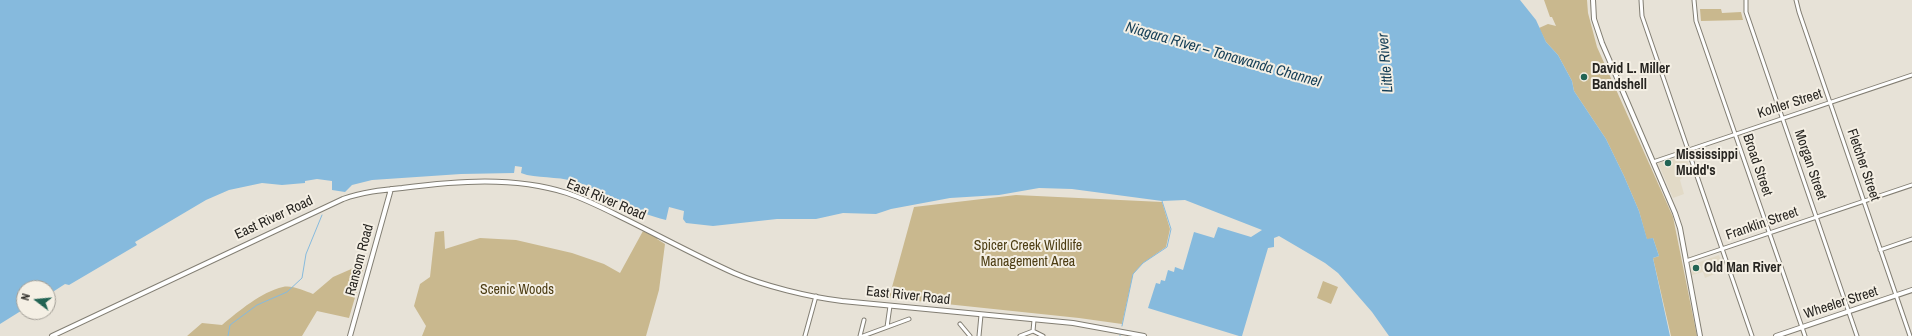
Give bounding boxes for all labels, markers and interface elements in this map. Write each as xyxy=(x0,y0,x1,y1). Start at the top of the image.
water label: Niagara River – Tonawanda Channel xyxy=(1123,18,1323,92)
water label: Little River xyxy=(1374,33,1398,93)
place label: David L. Miller Bandshell xyxy=(1592,61,1670,94)
marker: David L. Miller Bandshell xyxy=(1579,72,1589,82)
street label: Kohler Street xyxy=(1756,86,1824,122)
street label: Fletcher Street xyxy=(1843,127,1883,203)
street label: Morgan Street xyxy=(1790,128,1830,202)
street label: Broad Street xyxy=(1739,132,1775,198)
place label: Mississippi Mudd's xyxy=(1676,147,1738,180)
marker: Mississippi Mudd's xyxy=(1663,158,1673,168)
street label: East River Road xyxy=(564,176,648,224)
street label: East River Road xyxy=(232,193,316,243)
street label: Franklin Street xyxy=(1724,204,1800,244)
street label: Ransom Road xyxy=(342,222,378,298)
park label: Spicer Creek Wildlife Management Area xyxy=(974,238,1082,270)
place label: Old Man River xyxy=(1704,260,1781,276)
marker: Old Man River xyxy=(1691,263,1701,273)
north arrow xyxy=(16,280,56,320)
park label: Scenic Woods xyxy=(480,282,554,298)
street label: East River Road xyxy=(865,283,951,309)
street label: Wheeler Street xyxy=(1802,283,1880,323)
text: N xyxy=(18,292,33,302)

